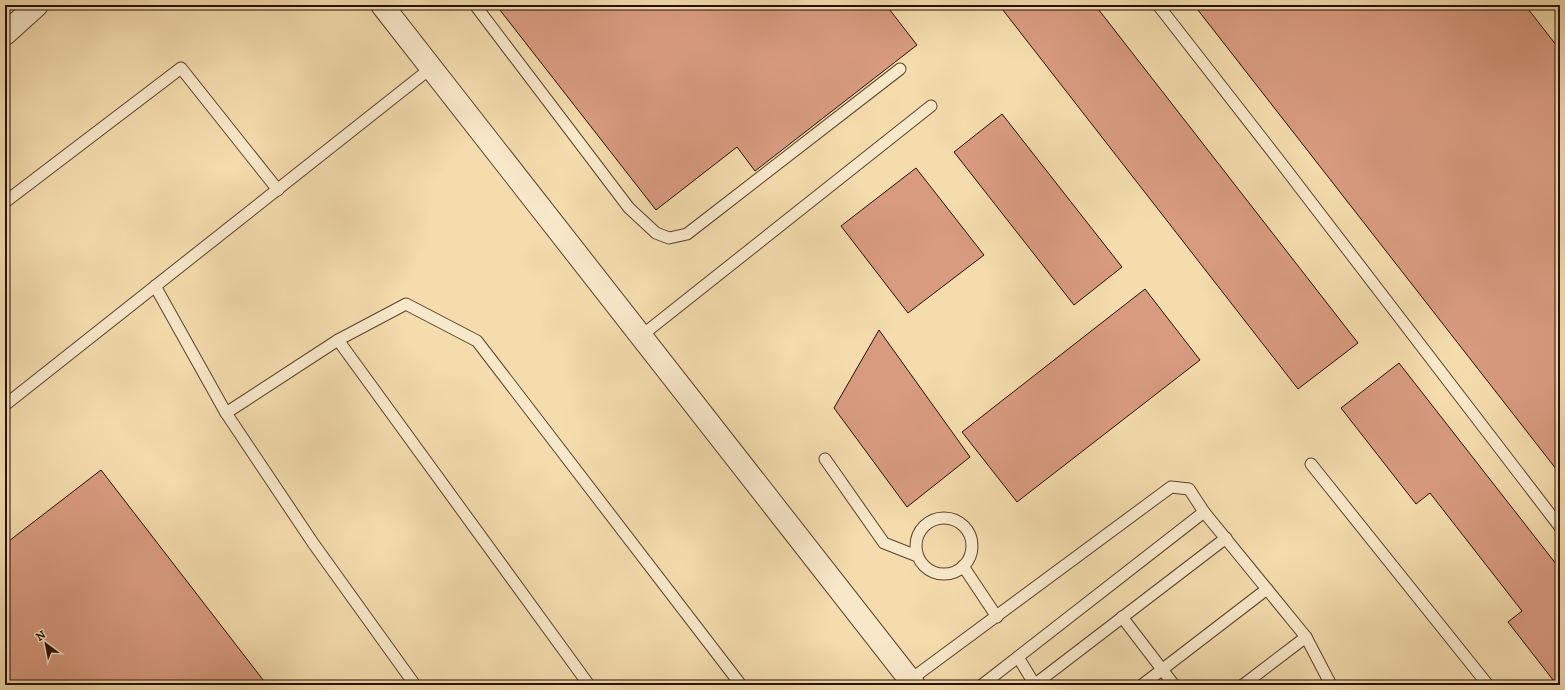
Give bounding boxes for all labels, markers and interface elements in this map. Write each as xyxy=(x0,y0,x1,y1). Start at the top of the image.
north arrow xyxy=(26,624,66,664)
text: N xyxy=(34,628,49,645)

